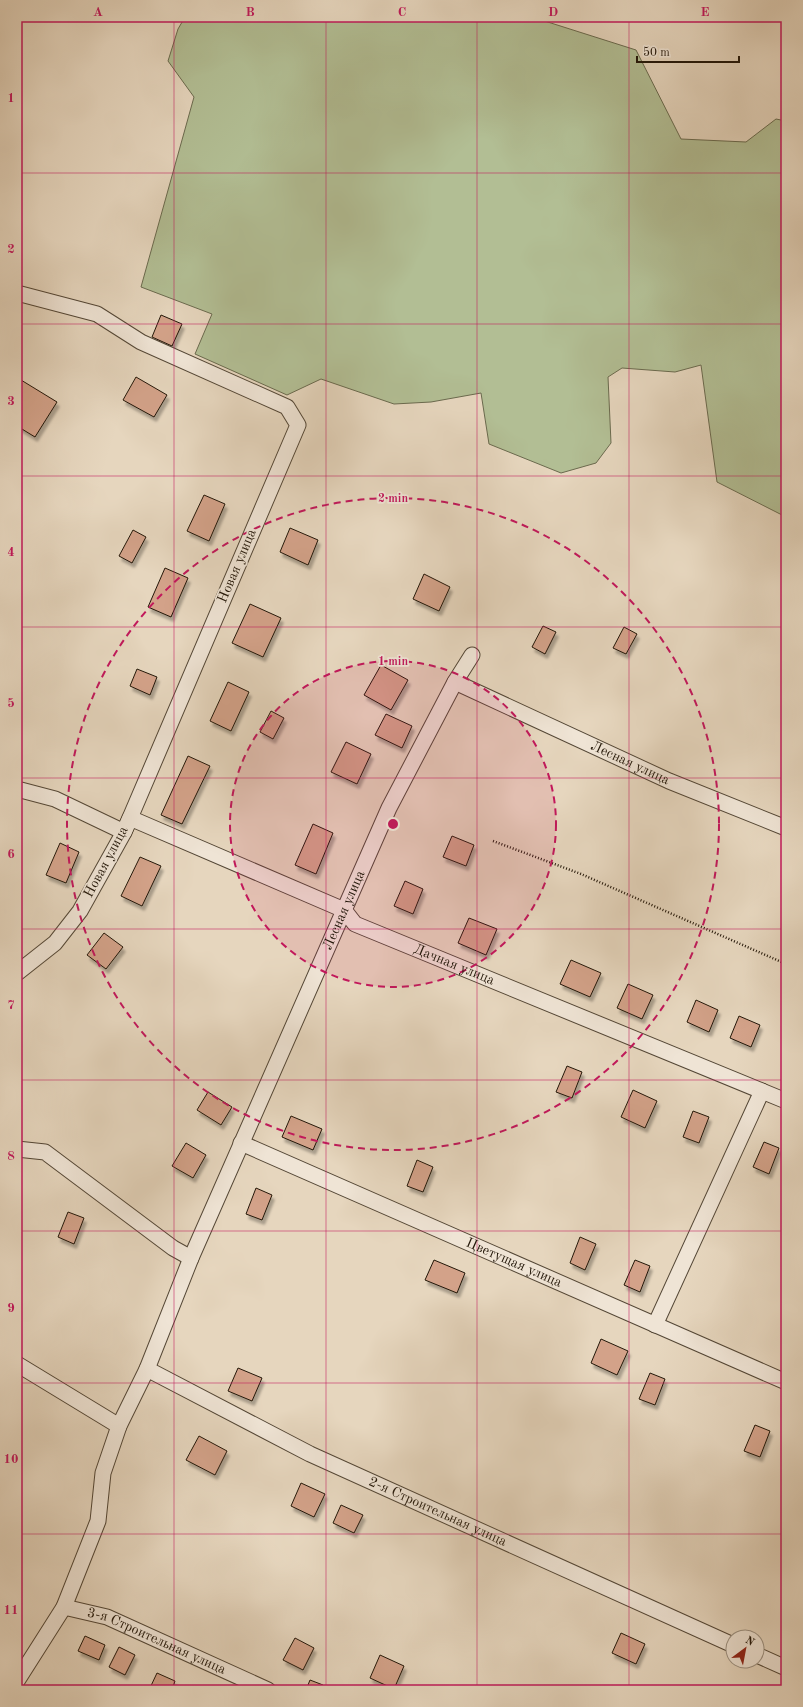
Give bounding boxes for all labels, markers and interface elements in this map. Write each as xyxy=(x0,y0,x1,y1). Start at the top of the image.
text: A xyxy=(93,6,103,19)
text: B xyxy=(245,6,255,19)
text: C xyxy=(398,6,406,19)
text: D xyxy=(548,6,558,19)
text: E xyxy=(701,6,710,19)
scale bar xyxy=(637,38,739,64)
text: 50 m xyxy=(643,46,670,59)
text: 1 xyxy=(7,92,15,105)
text: 2 xyxy=(7,243,15,256)
text: 3 xyxy=(7,395,15,408)
text: 2 min xyxy=(378,493,408,505)
street label: Новая улица xyxy=(215,527,259,605)
text: 4 xyxy=(7,546,15,559)
text: 1 min xyxy=(378,656,408,668)
text: 5 xyxy=(7,697,15,710)
street label: Лесная улица xyxy=(589,739,672,787)
centre of rings xyxy=(386,817,400,831)
street label: Новая улица xyxy=(81,824,131,900)
text: 6 xyxy=(7,848,15,861)
street label: Лесная улица xyxy=(321,868,368,952)
street label: Дачная улица xyxy=(412,942,497,988)
text: 7 xyxy=(7,999,15,1012)
text: 8 xyxy=(7,1150,15,1163)
street label: Цветущая улица xyxy=(464,1236,564,1290)
text: 9 xyxy=(7,1302,15,1315)
text: 10 xyxy=(3,1453,19,1466)
street label: 2-я Строительная улица xyxy=(367,1474,509,1549)
text: 11 xyxy=(3,1604,19,1617)
street label: 3-я Строительная улица xyxy=(86,1606,228,1677)
north arrow xyxy=(725,1629,765,1669)
text: N xyxy=(743,1635,756,1649)

